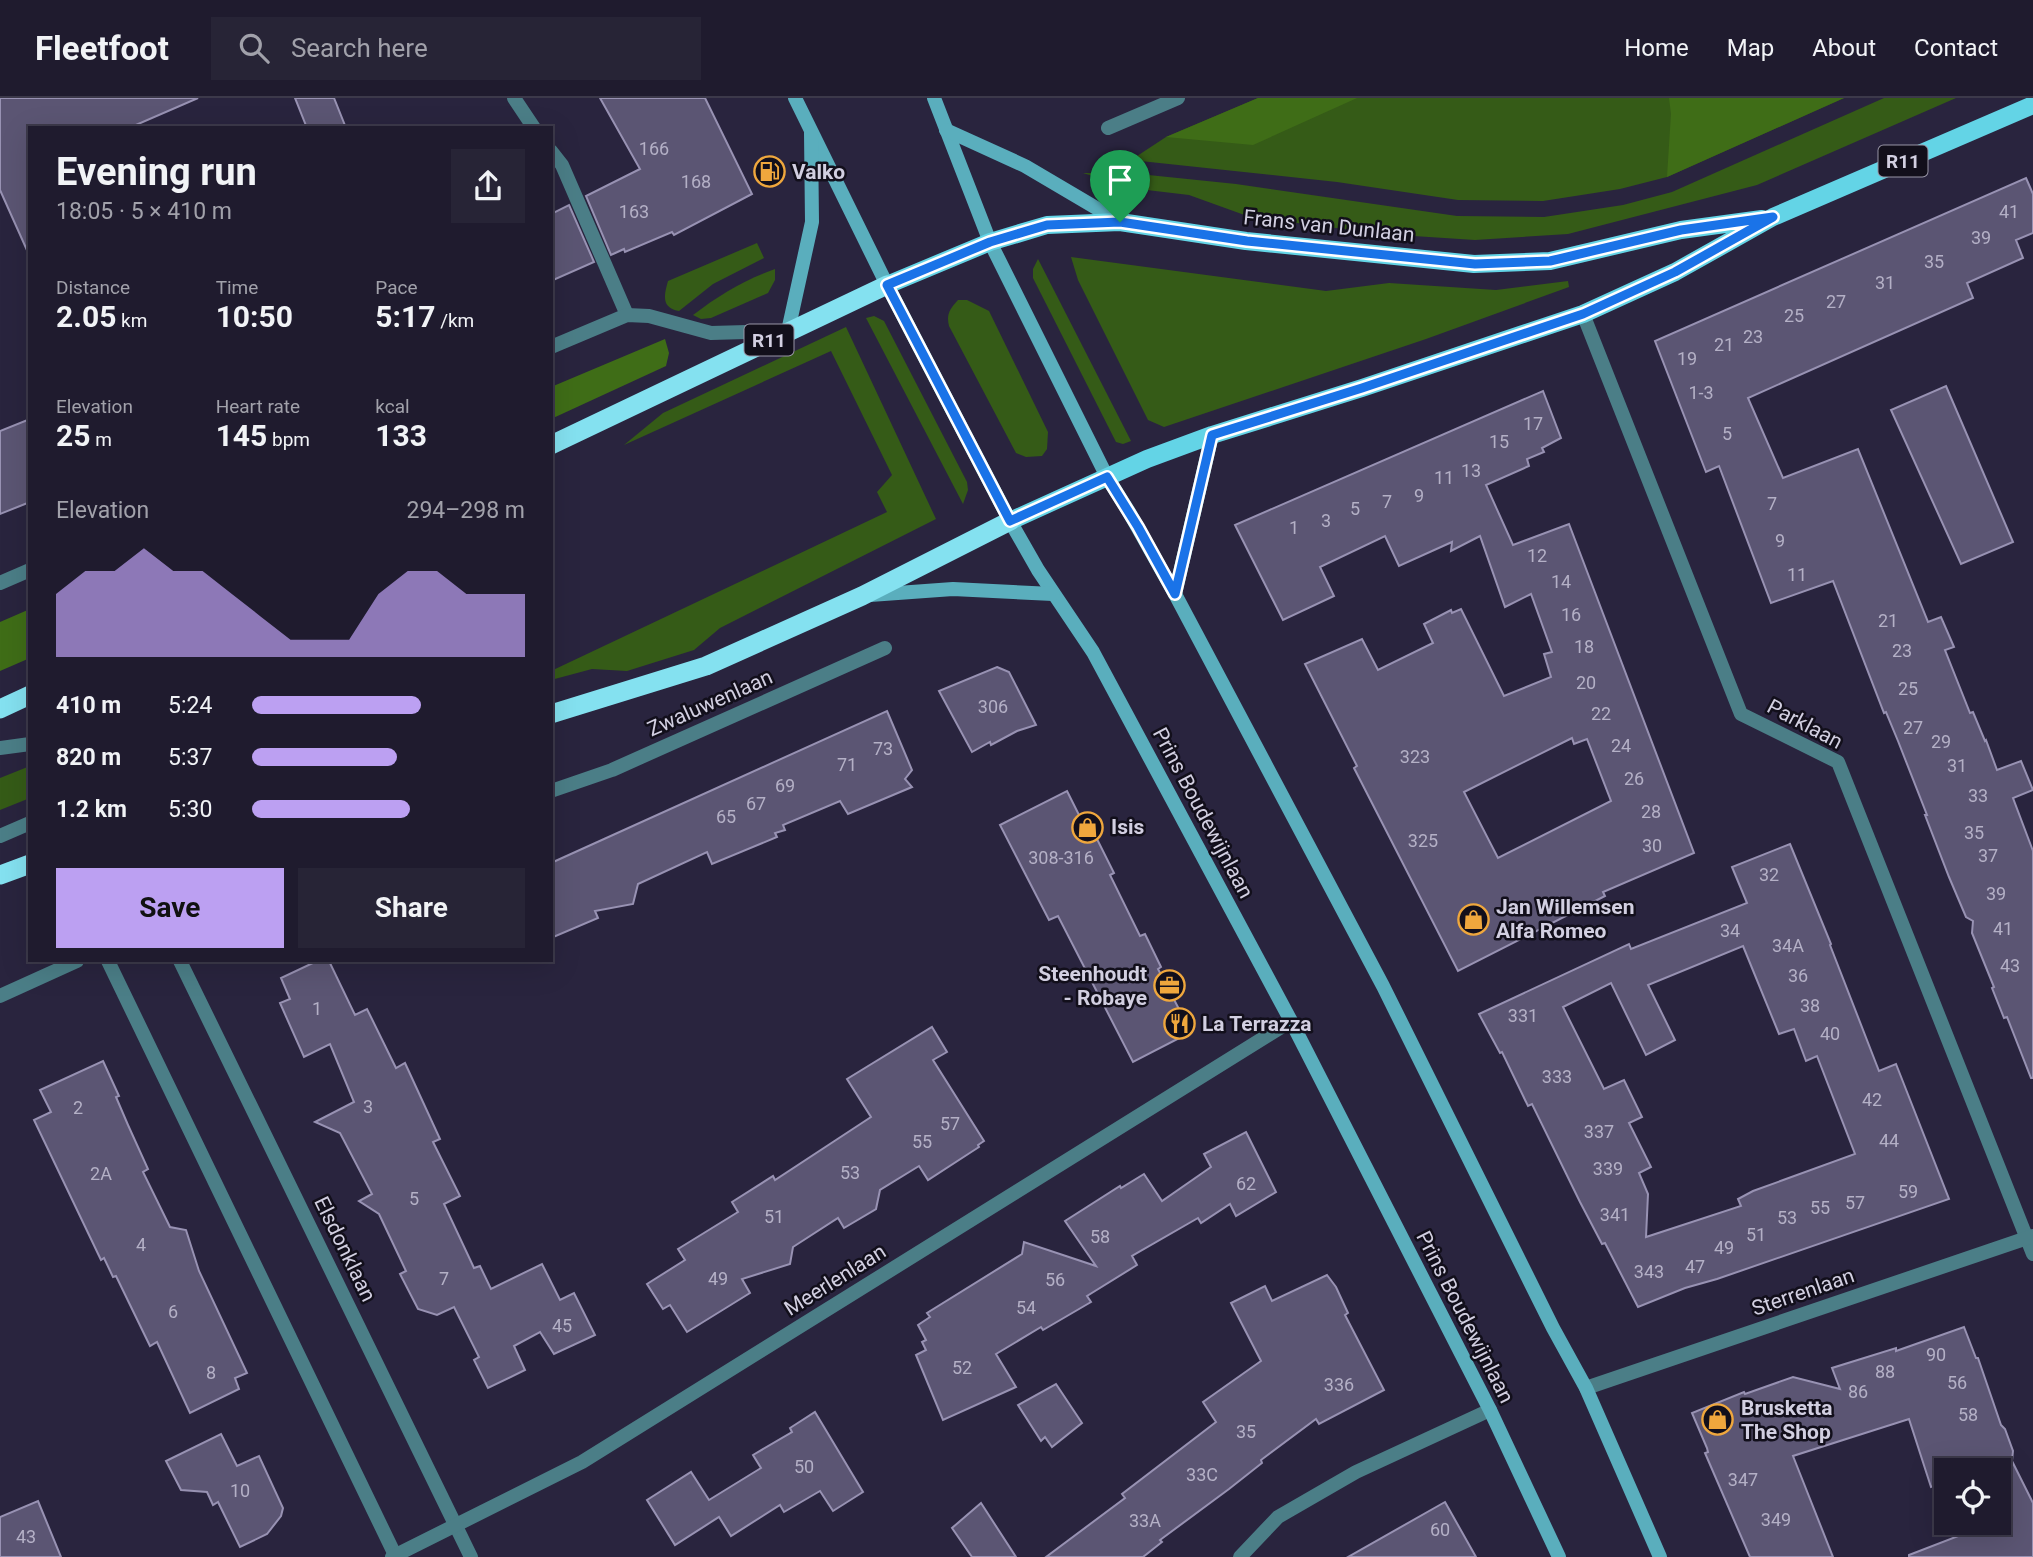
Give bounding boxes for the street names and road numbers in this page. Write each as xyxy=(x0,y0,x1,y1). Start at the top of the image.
road number: R11 xyxy=(1878,146,1927,176)
street label: Frans van Dunlaan xyxy=(1242,205,1416,247)
road number: R11 xyxy=(744,324,794,356)
street label: Zwaluwenlaan xyxy=(644,665,776,741)
street label: Parklaan xyxy=(1763,694,1847,754)
street label: Prins Boudewijnlaan xyxy=(1148,724,1258,902)
street label: Elsdonklaan xyxy=(309,1193,381,1305)
street label: Prins Boudewijnlaan xyxy=(1411,1227,1519,1407)
street label: Meerlenlaan xyxy=(780,1239,890,1321)
street label: Sterrenlaan xyxy=(1749,1263,1857,1321)

